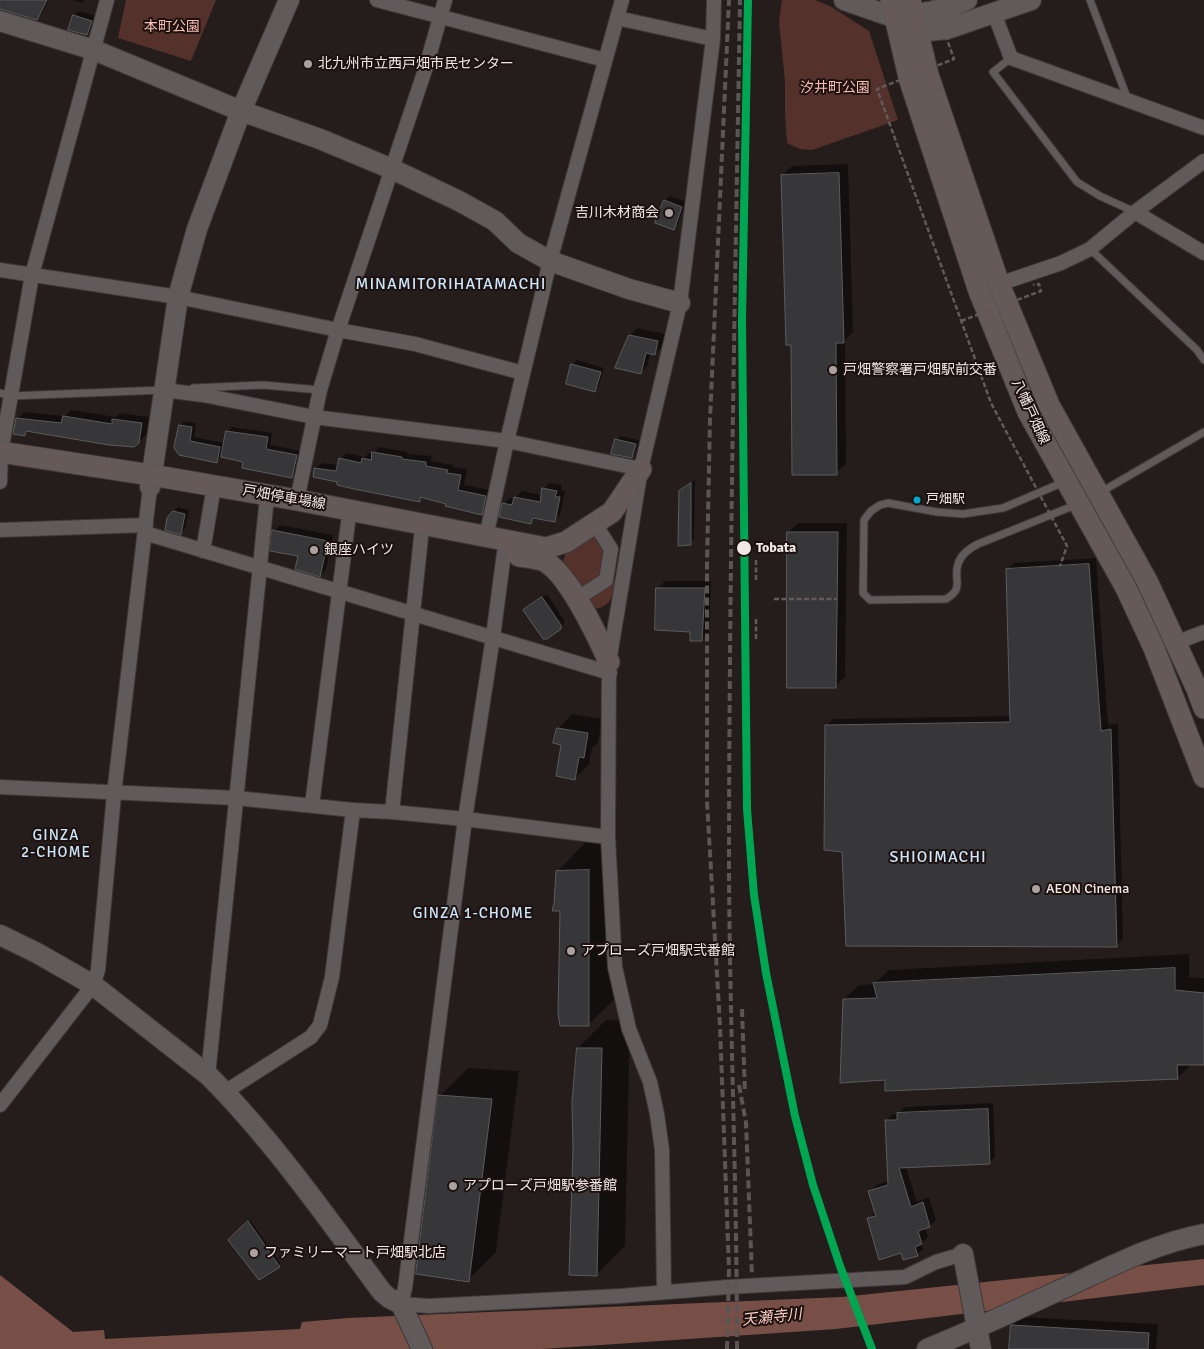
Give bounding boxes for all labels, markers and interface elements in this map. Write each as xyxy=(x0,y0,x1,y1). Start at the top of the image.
park label: 本町公園 xyxy=(144,19,200,35)
place label: 北九州市立西戸畑市民センター xyxy=(318,56,514,72)
marker: 北九州市立西戸畑市民センター xyxy=(302,58,314,70)
park label: 汐井町公園 xyxy=(800,80,870,96)
place label: 吉川木材商会 xyxy=(575,205,659,221)
marker: 吉川木材商会 xyxy=(663,207,675,219)
district label: MINAMITORIHATAMACHI xyxy=(353,275,549,295)
place label: 戸畑警察署戸畑駅前交番 xyxy=(843,362,997,378)
marker: 戸畑警察署戸畑駅前交番 xyxy=(827,364,839,376)
street label: 八幡戸畑線 xyxy=(1008,377,1052,447)
street label: 戸畑停車場線 xyxy=(241,482,327,514)
place label: 戸畑駅 xyxy=(926,492,965,508)
marker: 戸畑駅 xyxy=(912,495,922,505)
marker: Tobata xyxy=(735,539,753,557)
place label: Tobata xyxy=(756,540,796,556)
place label: 銀座ハイツ xyxy=(324,542,394,558)
marker: 銀座ハイツ xyxy=(308,544,320,556)
district label: GINZA 2-CHOME xyxy=(20,827,92,862)
district label: SHIOIMACHI xyxy=(888,848,988,868)
place label: AEON Cinema xyxy=(1046,881,1129,897)
marker: AEON Cinema xyxy=(1030,883,1042,895)
district label: GINZA 1-CHOME xyxy=(411,905,535,923)
place label: アプローズ戸畑駅弐番館 xyxy=(581,943,735,959)
marker: アプローズ戸畑駅弐番館 xyxy=(565,945,577,957)
place label: アプローズ戸畑駅参番館 xyxy=(463,1178,617,1194)
marker: アプローズ戸畑駅参番館 xyxy=(447,1180,459,1192)
place label: ファミリーマート戸畑駅北店 xyxy=(264,1245,446,1261)
marker: ファミリーマート戸畑駅北店 xyxy=(248,1247,260,1259)
water label: 天瀬寺川 xyxy=(741,1306,803,1330)

